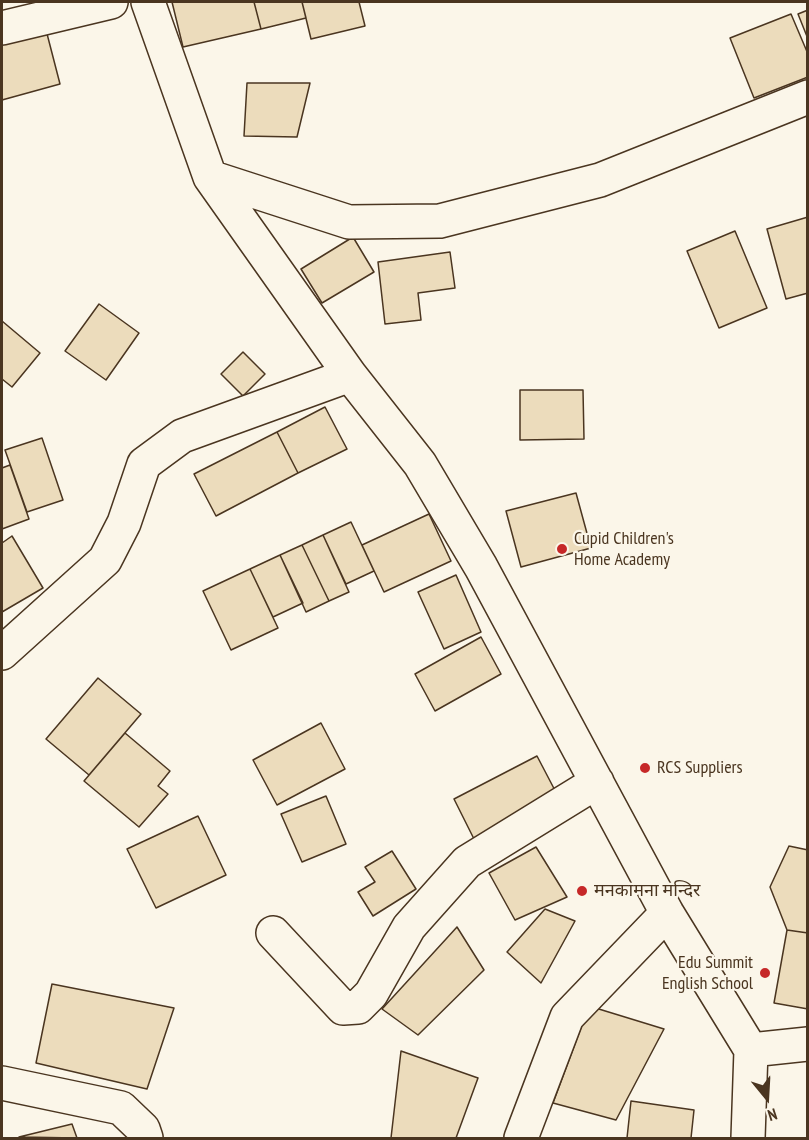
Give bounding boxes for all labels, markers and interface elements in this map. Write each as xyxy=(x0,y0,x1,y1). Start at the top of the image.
place label: Cupid Children's Home Academy xyxy=(574,528,674,570)
marker: Cupid Children's Home Academy xyxy=(555,542,569,556)
place label: RCS Suppliers xyxy=(657,757,743,779)
marker: RCS Suppliers xyxy=(638,761,652,775)
place label: मनकामना मन्दिर xyxy=(594,880,700,902)
marker: मनकामना मन्दिर xyxy=(575,884,589,898)
place label: Edu Summit English School xyxy=(662,952,753,994)
marker: Edu Summit English School xyxy=(758,966,772,980)
north arrow xyxy=(737,1068,797,1128)
text: N xyxy=(765,1104,780,1126)

